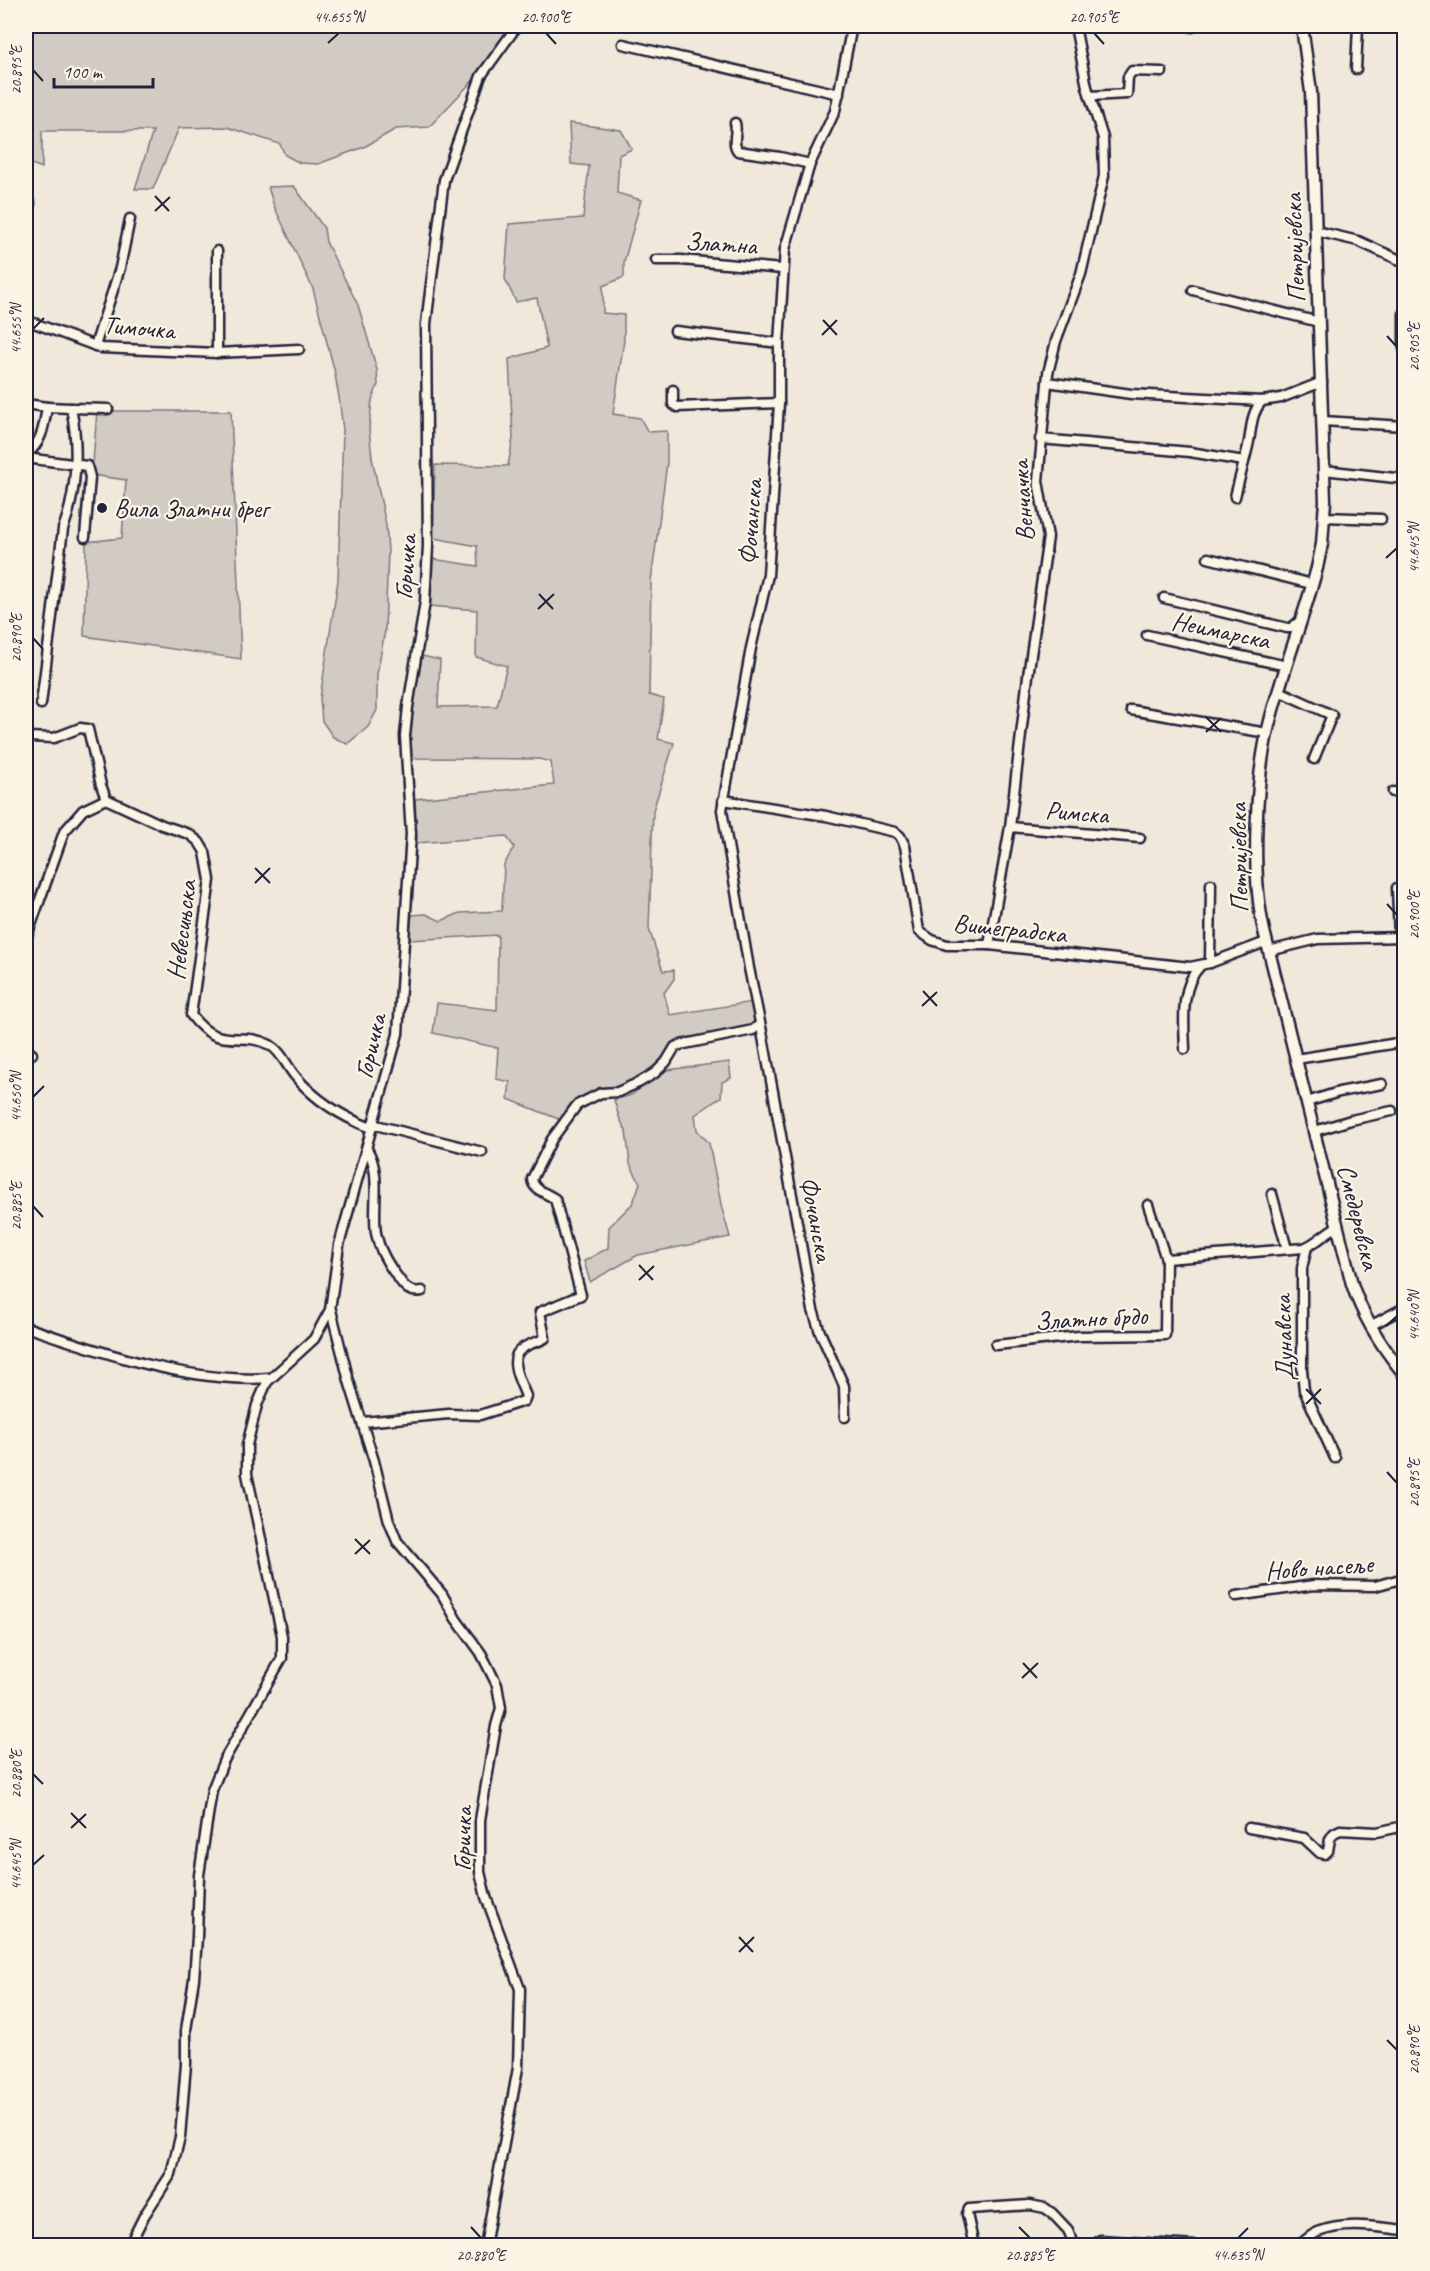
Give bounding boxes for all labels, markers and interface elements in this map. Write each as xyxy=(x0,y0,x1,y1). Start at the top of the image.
text: 44.655°N xyxy=(314,8,367,27)
text: 20.900°E xyxy=(522,8,573,27)
text: 20.905°E xyxy=(1070,8,1121,27)
text: 20.895°E xyxy=(7,43,26,94)
scale bar xyxy=(54,51,153,89)
text: 100 m xyxy=(63,61,104,83)
street label: Петријевска xyxy=(1276,191,1313,303)
street label: Златна xyxy=(684,225,760,263)
text: 44.655°N xyxy=(7,301,26,354)
street label: Тимочка xyxy=(102,308,178,347)
text: 20.905°E xyxy=(1405,320,1424,371)
street label: Венчачка xyxy=(1003,457,1042,543)
street label: Фочанска xyxy=(731,476,770,566)
place label: Вила Златни брег xyxy=(114,492,272,525)
marker: Вила Златни брег xyxy=(95,501,109,515)
text: 44.645°N xyxy=(1405,520,1424,573)
street label: Горичка xyxy=(387,531,424,601)
street label: Неимарска xyxy=(1169,604,1275,657)
text: 20.890°E xyxy=(7,611,26,662)
street label: Римска xyxy=(1044,793,1111,832)
street label: Петријевска xyxy=(1221,801,1256,913)
street label: Невесињска xyxy=(159,877,204,982)
text: 20.900°E xyxy=(1405,888,1424,939)
street label: Вишеградска xyxy=(952,906,1070,951)
street label: Горичка xyxy=(347,1009,394,1081)
text: 44.650°N xyxy=(7,1069,26,1122)
street label: Смедеревска xyxy=(1330,1161,1388,1275)
street label: Фочанска xyxy=(792,1174,841,1267)
text: 20.885°E xyxy=(7,1179,26,1230)
text: 44.640°N xyxy=(1405,1288,1424,1341)
street label: Дунавска xyxy=(1265,1292,1301,1382)
street label: Златно брдо xyxy=(1034,1299,1150,1338)
text: 20.895°E xyxy=(1405,1456,1424,1507)
street label: Ново насеље xyxy=(1264,1547,1377,1588)
text: 20.880°E xyxy=(7,1747,26,1798)
street label: Горичка xyxy=(445,1804,480,1872)
text: 44.645°N xyxy=(7,1837,26,1890)
text: 20.890°E xyxy=(1405,2023,1424,2074)
text: 20.880°E xyxy=(457,2246,508,2265)
text: 20.885°E xyxy=(1006,2246,1057,2265)
text: 44.635°N xyxy=(1213,2246,1266,2265)

